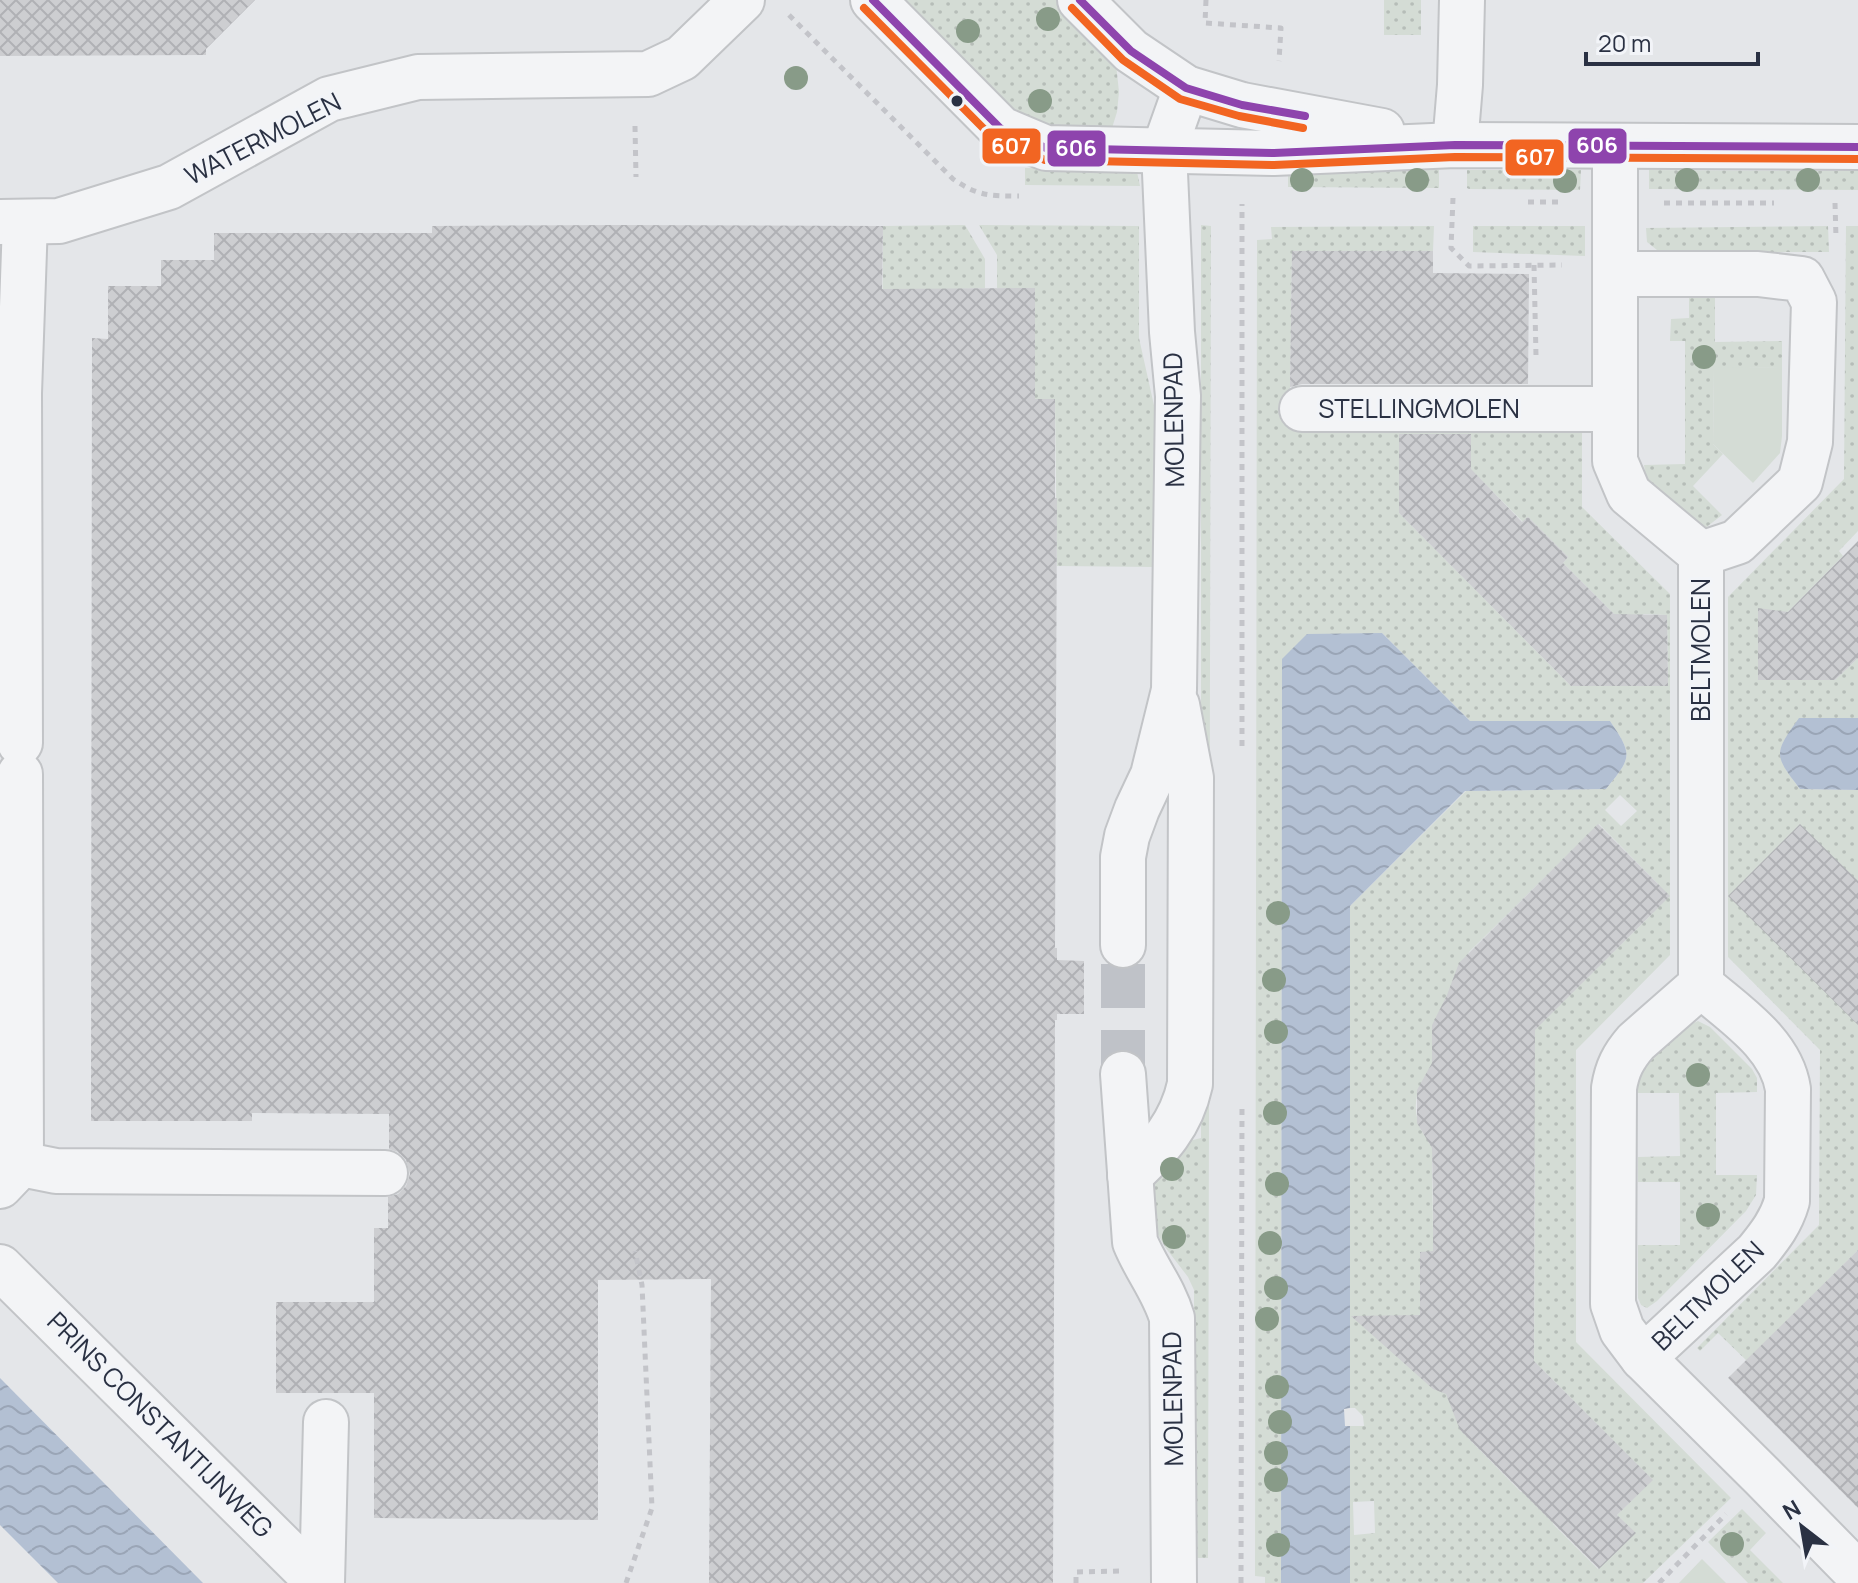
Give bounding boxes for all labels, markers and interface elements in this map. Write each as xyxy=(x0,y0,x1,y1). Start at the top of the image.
scale bar xyxy=(1586,16,1758,66)
text: 20 m xyxy=(1598,26,1651,59)
street label: WATERMOLEN xyxy=(178,83,347,193)
unlabelled marker xyxy=(949,93,965,109)
line badge: 607 xyxy=(981,127,1042,165)
line badge: 606 xyxy=(1567,127,1628,165)
line badge: 606 xyxy=(1046,129,1107,168)
text: 606 xyxy=(1576,130,1618,160)
text: 607 xyxy=(991,131,1031,161)
text: 606 xyxy=(1055,133,1097,163)
line badge: 607 xyxy=(1504,138,1565,177)
text: 607 xyxy=(1515,142,1555,172)
street label: MOLENPAD xyxy=(1154,352,1192,488)
street label: STELLINGMOLEN xyxy=(1318,390,1520,426)
street label: BELTMOLEN xyxy=(1682,578,1718,722)
street label: BELTMOLEN xyxy=(1643,1232,1771,1358)
street label: PRINS CONSTANTIJNWEG xyxy=(40,1303,282,1545)
street label: MOLENPAD xyxy=(1153,1331,1191,1467)
north arrow xyxy=(1762,1487,1842,1567)
text: N xyxy=(1777,1493,1806,1527)

